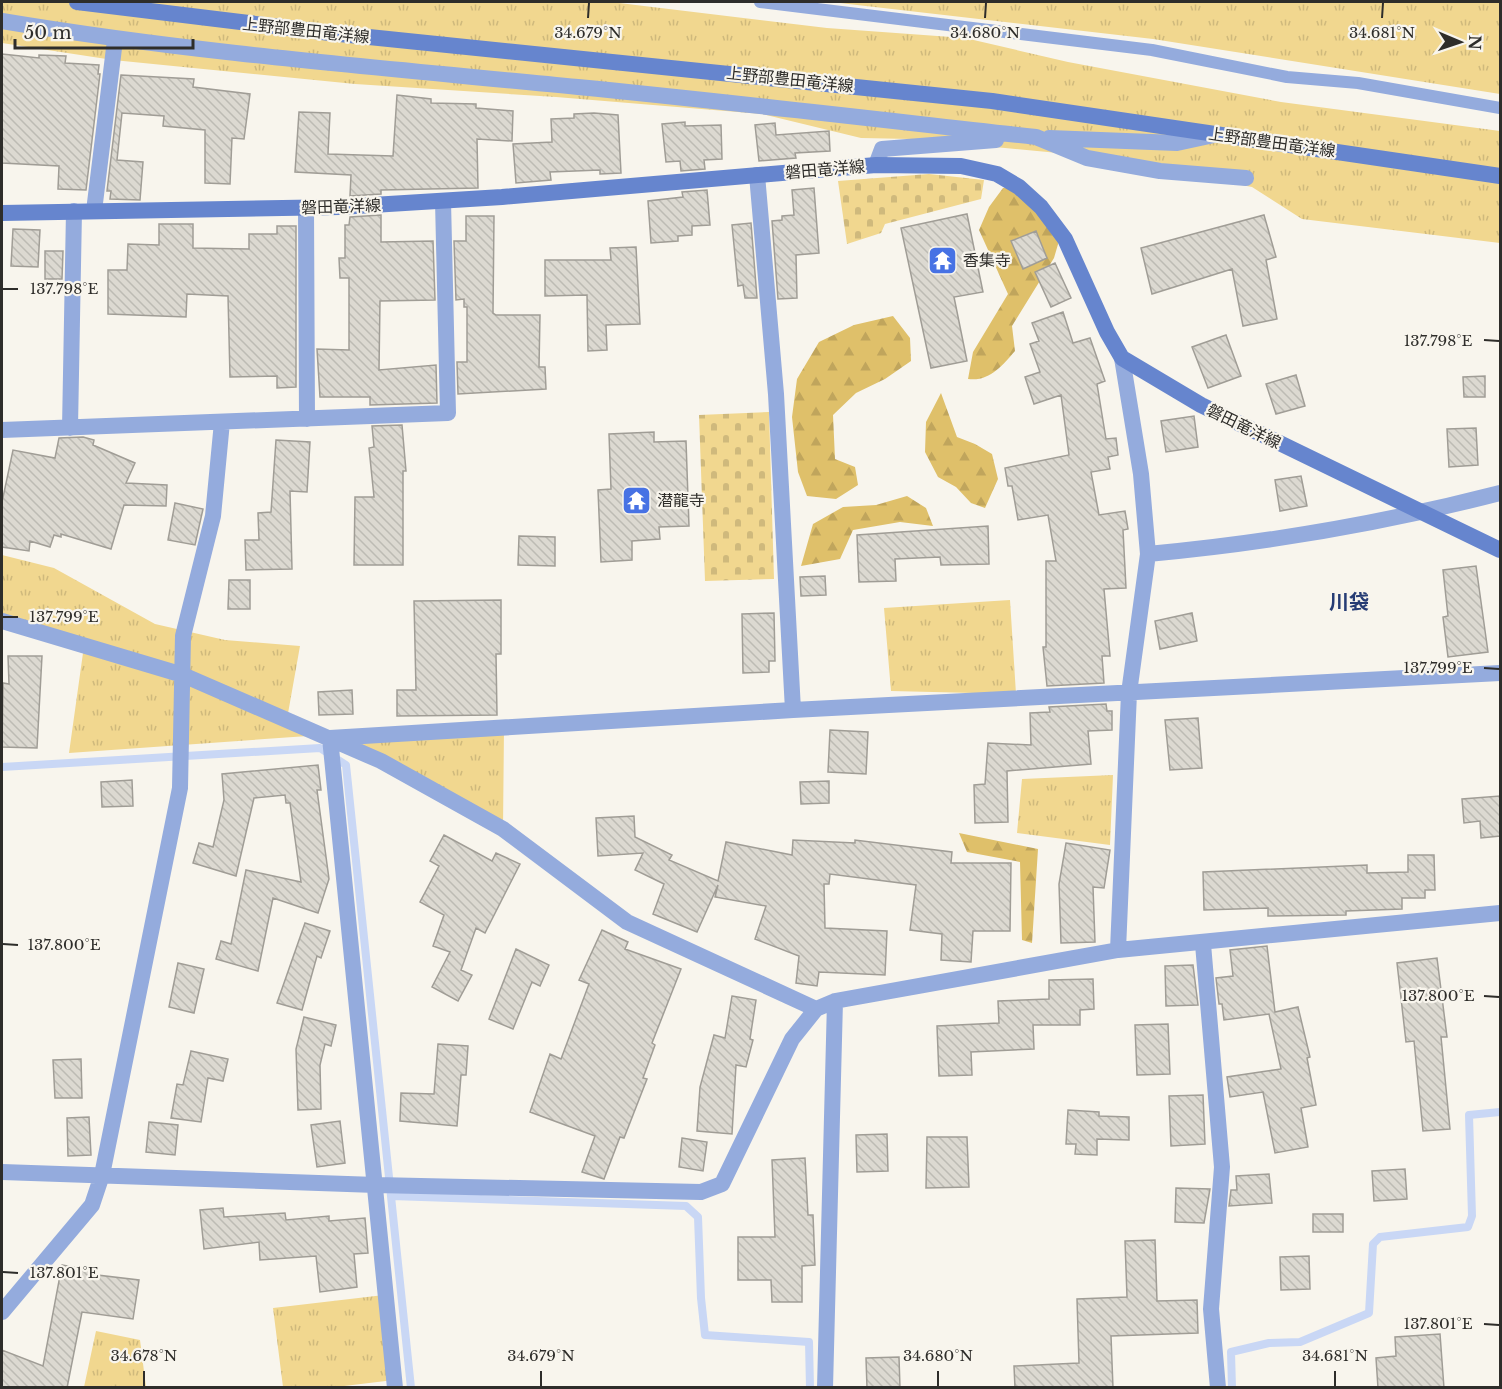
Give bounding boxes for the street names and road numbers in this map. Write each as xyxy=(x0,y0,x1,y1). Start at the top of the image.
street label: 上野部豊田竜洋線 xyxy=(241,13,371,47)
street label: 上野部豊田竜洋線 xyxy=(725,62,855,96)
street label: 上野部豊田竜洋線 xyxy=(1207,123,1337,161)
street label: 磐田竜洋線 xyxy=(784,156,866,182)
street label: 磐田竜洋線 xyxy=(301,195,381,217)
street label: 磐田竜洋線 xyxy=(1204,399,1284,453)

